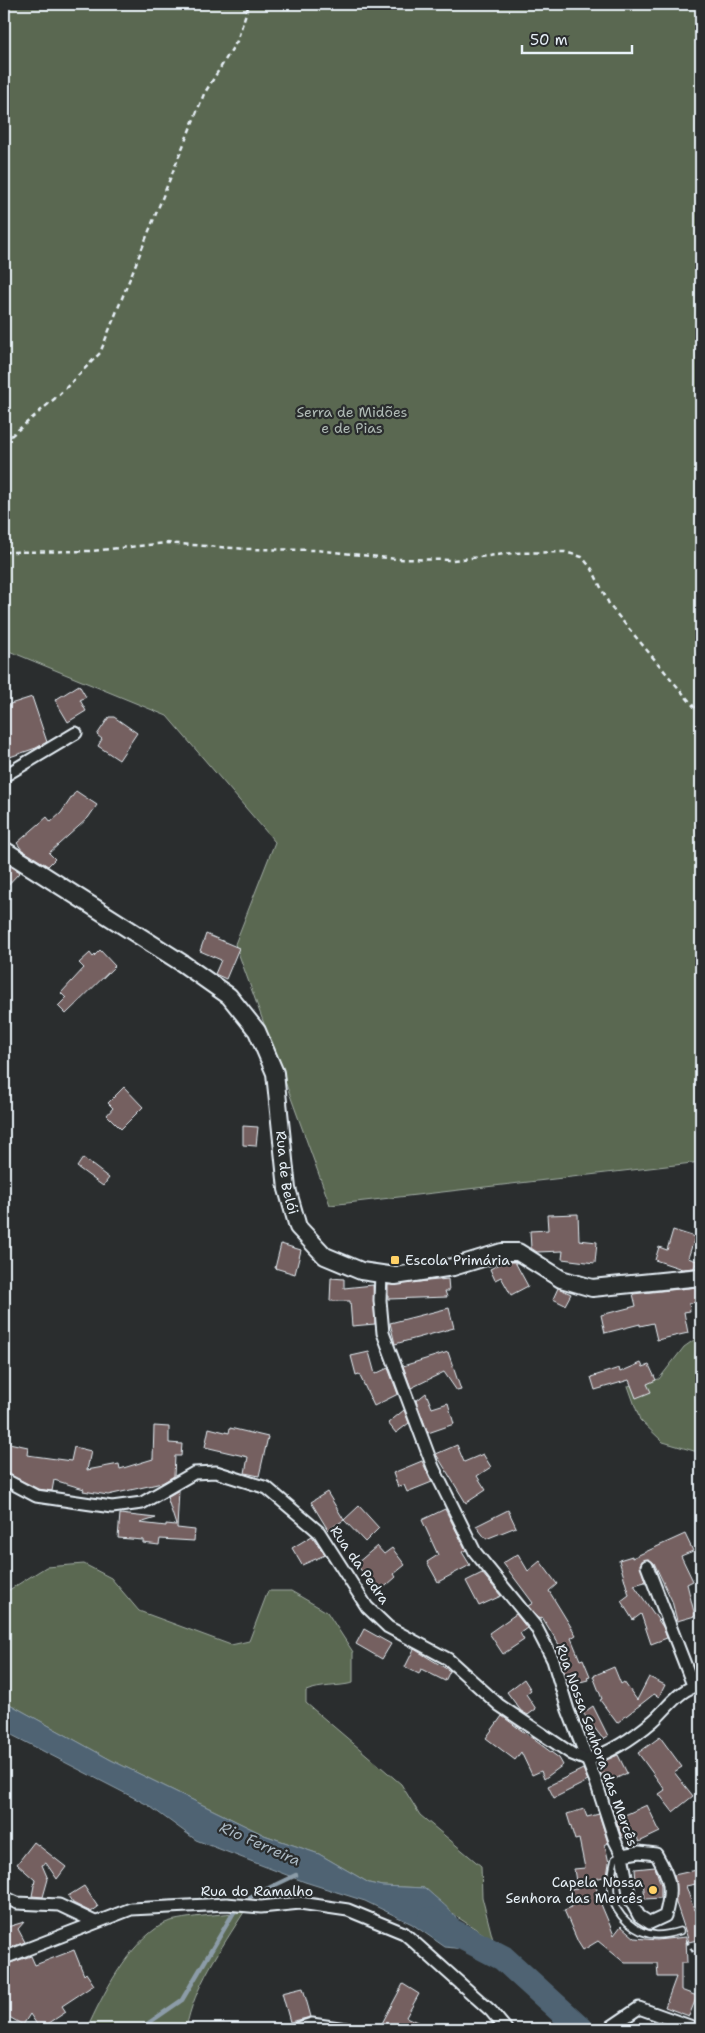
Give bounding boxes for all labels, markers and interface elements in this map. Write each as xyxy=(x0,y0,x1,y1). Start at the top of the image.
scale bar xyxy=(522,22,632,54)
text: 50 m xyxy=(530,30,568,50)
park label: Serra de Midões e de Pias xyxy=(296,403,408,437)
street label: Rua de Belói xyxy=(272,1130,303,1216)
place label: Escola Primária xyxy=(405,1251,510,1269)
marker: Escola Primária xyxy=(389,1254,401,1266)
street label: Rua da Pedra xyxy=(326,1522,394,1608)
street label: Rua Nossa Senhora das Mercês xyxy=(552,1641,642,1849)
water label: Rio Ferreira xyxy=(216,1817,304,1871)
place label: Capela Nossa Senhora das Mercês xyxy=(505,1873,643,1907)
street label: Rua do Ramalho xyxy=(201,1882,313,1900)
marker: Capela Nossa Senhora das Mercês xyxy=(647,1884,659,1896)

